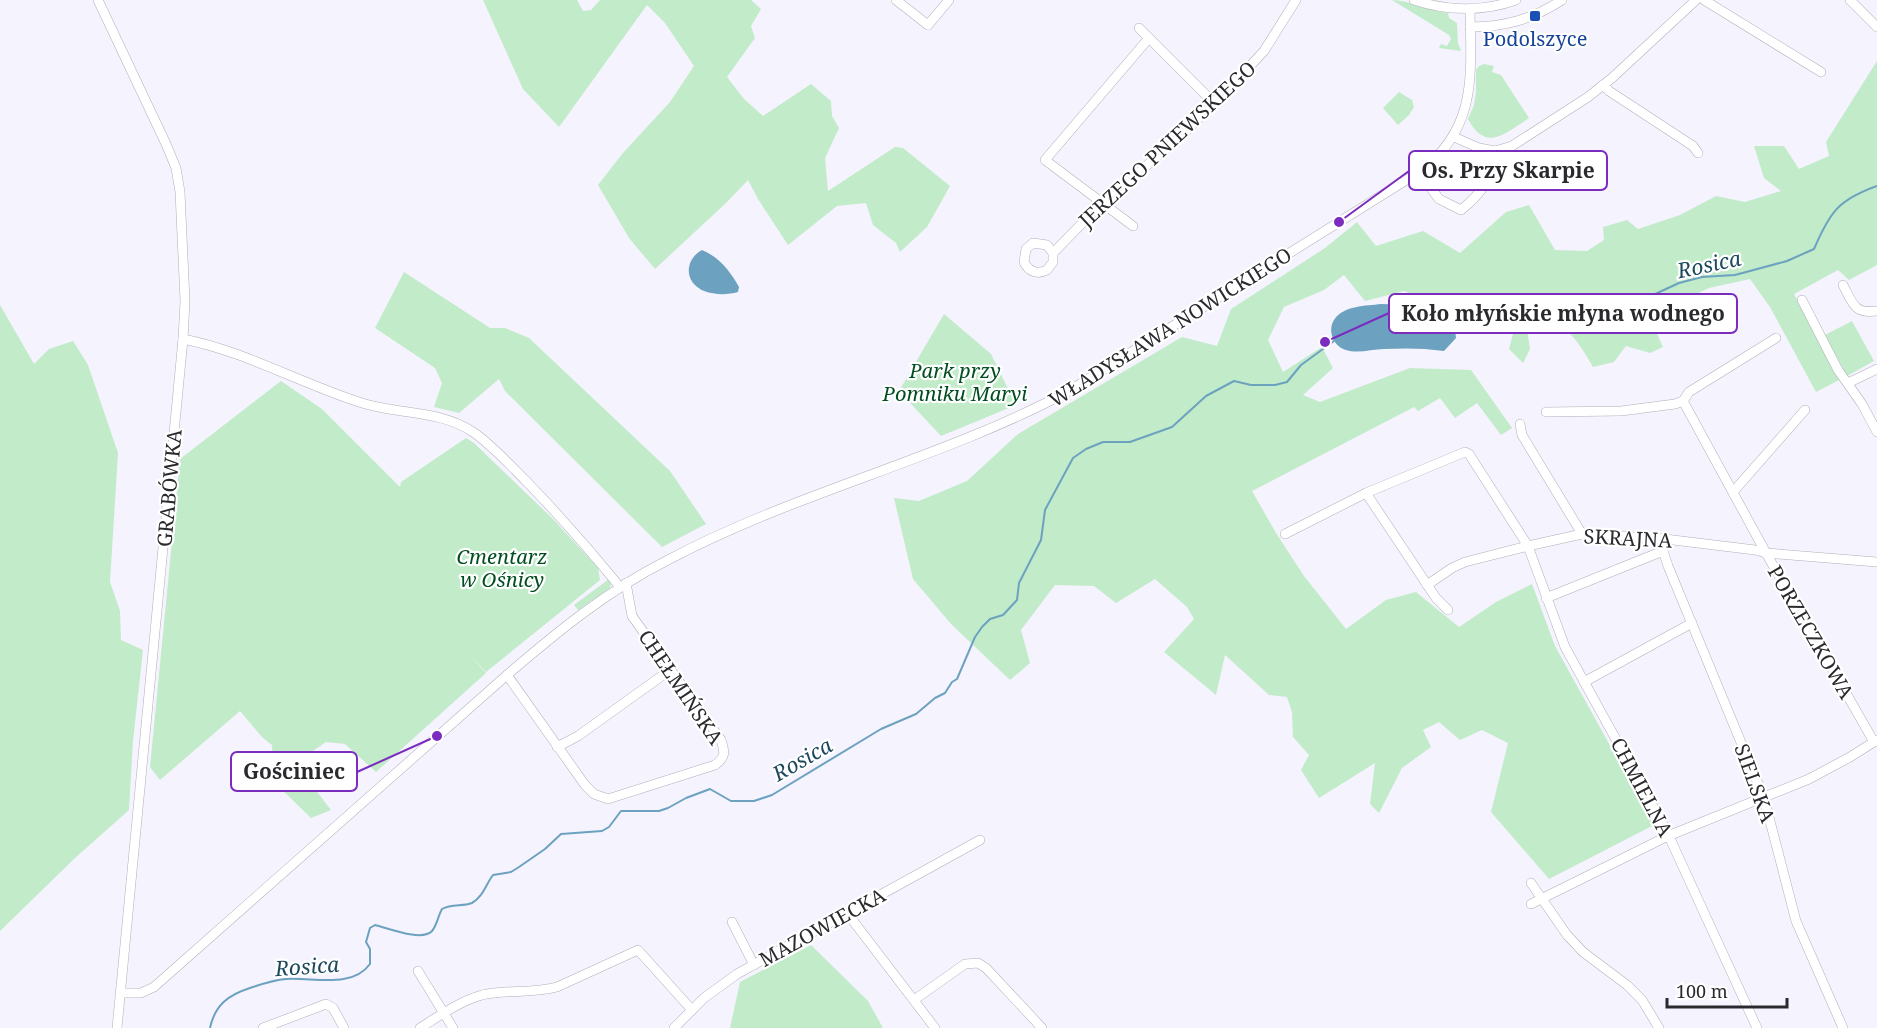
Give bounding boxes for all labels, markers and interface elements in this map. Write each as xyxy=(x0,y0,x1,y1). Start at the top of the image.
marker: Podolszyce xyxy=(1528,9,1542,23)
place label: Podolszyce xyxy=(1483,25,1587,52)
street label: JERZEGO PNIEWSKIEGO xyxy=(1072,55,1261,234)
callout: Os. Przy Skarpie xyxy=(1409,151,1607,190)
text: Os. Przy Skarpie xyxy=(1421,156,1595,184)
street label: WŁADYSŁAWA NOWICKIEGO xyxy=(1043,241,1297,413)
water label: Rosica xyxy=(1674,243,1744,285)
callout: Koło młyńskie młyna wodnego xyxy=(1389,294,1737,333)
text: Koło młyńskie młyna wodnego xyxy=(1401,299,1725,327)
park label: Park przy Pomniku Maryi xyxy=(882,357,1027,407)
street label: GRABÓWKA xyxy=(150,427,188,548)
street label: SKRAJNA xyxy=(1583,522,1674,554)
park label: Cmentarz w Ośnicy xyxy=(457,543,547,593)
street label: PORZECZKOWA xyxy=(1762,560,1861,705)
street label: CHEŁMIŃSKA xyxy=(633,624,730,751)
water label: Rosica xyxy=(766,730,838,788)
street label: CHMIELNA xyxy=(1605,733,1680,842)
street label: SIELSKA xyxy=(1728,740,1782,827)
callout: Gościniec xyxy=(231,752,357,791)
text: Gościniec xyxy=(243,757,345,785)
street label: MAZOWIECKA xyxy=(754,881,891,973)
water label: Rosica xyxy=(273,950,341,982)
scale bar xyxy=(1667,971,1787,1009)
text: 100 m xyxy=(1676,979,1728,1003)

